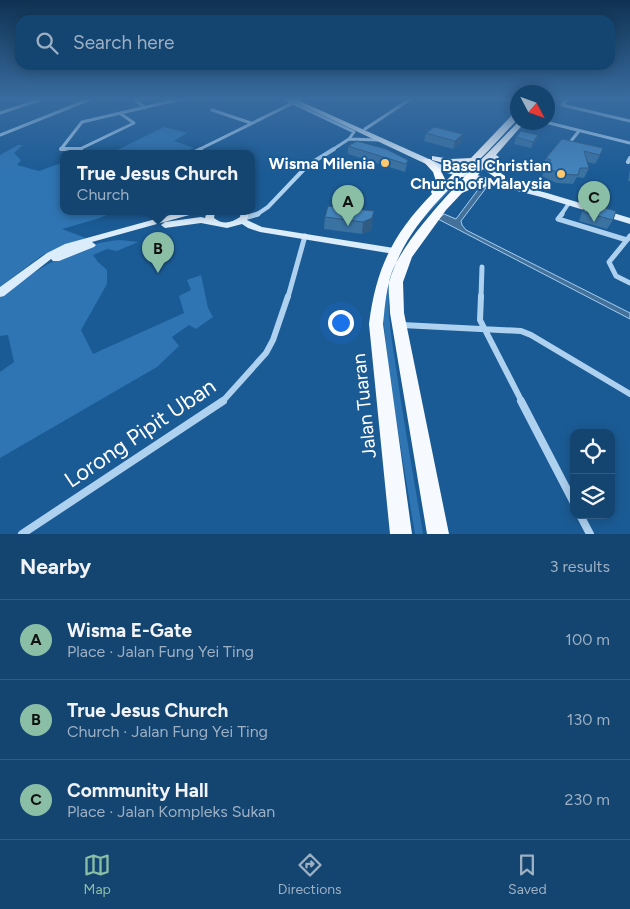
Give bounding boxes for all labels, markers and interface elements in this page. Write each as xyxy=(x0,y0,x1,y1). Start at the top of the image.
search box xyxy=(15,15,615,70)
icon: search xyxy=(33,29,61,57)
text: Search here xyxy=(73,31,175,54)
north arrow xyxy=(510,85,555,130)
popup xyxy=(60,150,255,215)
place label: Wisma Milenia xyxy=(269,154,375,173)
place label: Basel Christian Church of Malaysia xyxy=(410,156,551,193)
marker: Wisma Milenia xyxy=(379,157,391,169)
text: True Jesus Church xyxy=(77,162,238,185)
marker: Basel Christian Church of Malaysia xyxy=(555,168,567,180)
pin: C xyxy=(578,181,610,222)
text: Church xyxy=(77,185,129,204)
pin: A xyxy=(332,185,364,226)
pin: B xyxy=(142,232,174,273)
your location xyxy=(328,310,354,336)
street label: Jalan Tuaran xyxy=(347,352,381,460)
street label: Lorong Pipit Uban xyxy=(59,372,221,494)
map controls xyxy=(570,429,615,519)
button: locate xyxy=(570,429,615,474)
button: layers xyxy=(570,474,615,519)
text: Nearby xyxy=(20,554,91,579)
text: 3 results xyxy=(550,557,610,576)
text: Wisma E-Gate xyxy=(67,619,192,642)
text: A xyxy=(30,630,42,649)
text: 100 m xyxy=(565,630,610,649)
text: Place · Jalan Fung Yei Ting xyxy=(67,642,254,661)
text: True Jesus Church xyxy=(67,699,228,722)
text: B xyxy=(31,710,41,729)
text: 130 m xyxy=(567,710,610,729)
text: Church · Jalan Fung Yei Ting xyxy=(67,722,268,741)
text: Community Hall xyxy=(67,779,208,802)
text: C xyxy=(30,790,42,809)
text: 230 m xyxy=(565,790,610,809)
text: Place · Jalan Kompleks Sukan xyxy=(67,802,275,821)
tab: Map xyxy=(83,851,111,898)
tab: Directions xyxy=(278,851,342,898)
tab: Saved xyxy=(508,851,547,898)

